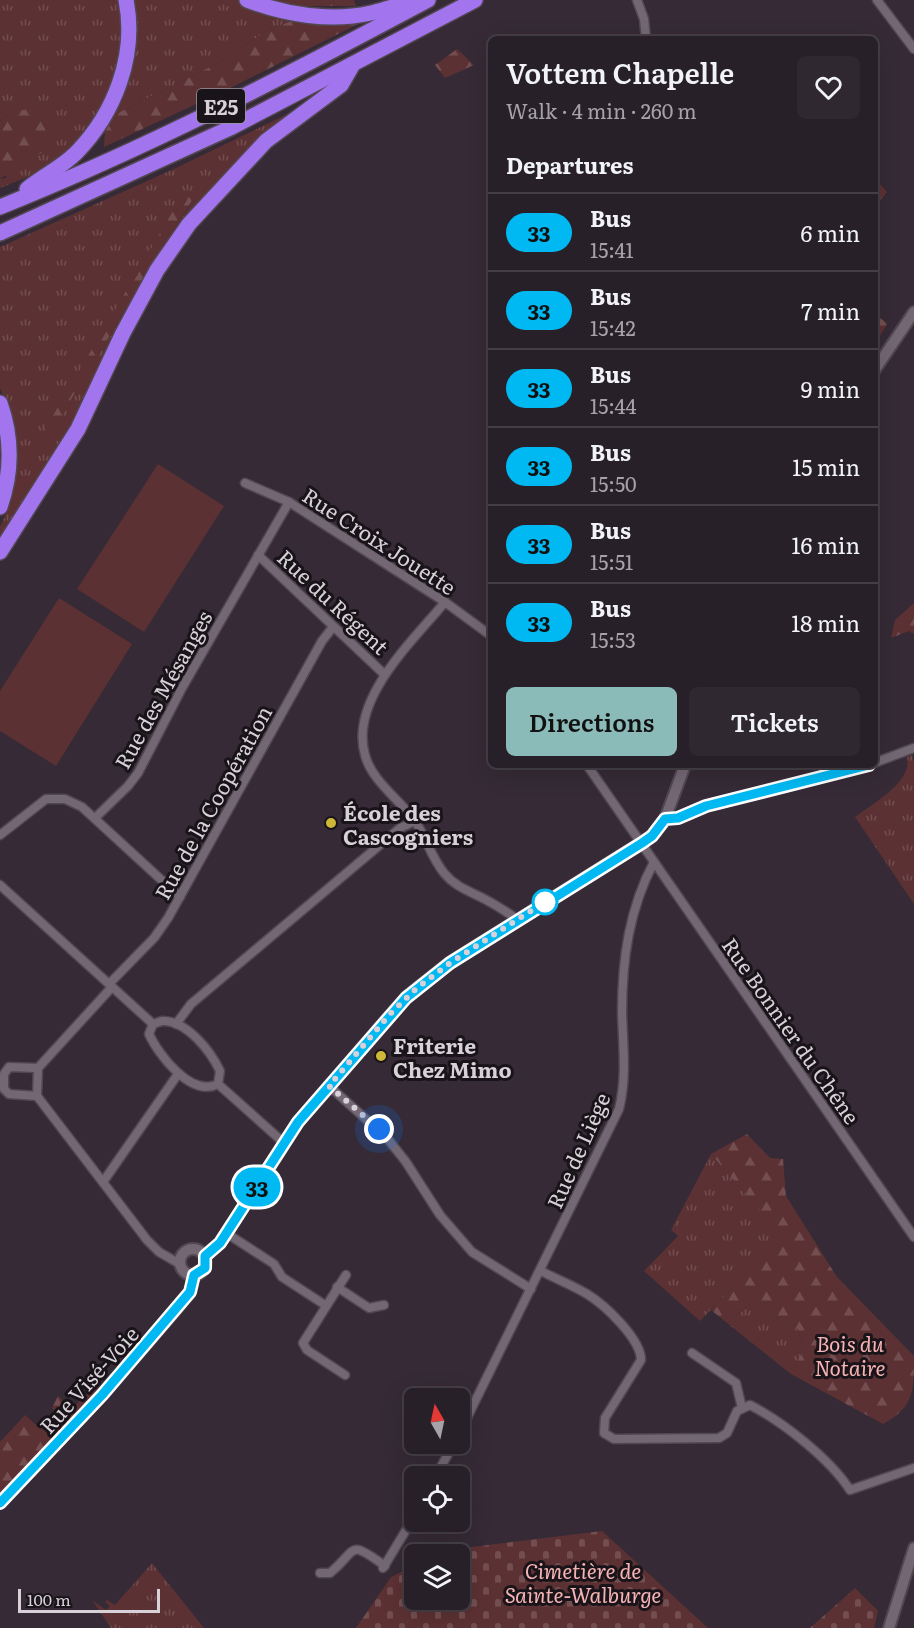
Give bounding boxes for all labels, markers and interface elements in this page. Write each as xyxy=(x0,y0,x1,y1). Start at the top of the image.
text: Vottem Chapelle xyxy=(506,51,734,93)
button: heart xyxy=(797,56,860,119)
road number: E25 xyxy=(197,89,245,123)
text: Walk · 4 min · 260 m xyxy=(506,95,697,125)
text: Departures xyxy=(506,148,633,181)
text: Bus xyxy=(590,201,631,234)
text: 6 min xyxy=(801,216,860,249)
text: 33 xyxy=(527,217,551,248)
text: 15:41 xyxy=(590,234,634,264)
text: Bus xyxy=(590,279,631,312)
text: 7 min xyxy=(801,294,860,327)
text: 33 xyxy=(527,295,551,326)
text: 15:42 xyxy=(590,312,636,342)
text: Bus xyxy=(590,357,631,390)
text: 9 min xyxy=(801,372,860,405)
text: 33 xyxy=(527,373,551,404)
text: 15:44 xyxy=(590,390,637,420)
text: Bus xyxy=(590,435,631,468)
text: 15 min xyxy=(792,450,860,483)
text: 33 xyxy=(527,451,551,482)
text: 15:50 xyxy=(590,468,637,498)
street label: Rue Croix Jouette xyxy=(297,479,463,601)
text: Bus xyxy=(590,513,631,546)
text: 16 min xyxy=(792,528,860,561)
text: 33 xyxy=(527,529,551,560)
street label: Rue du Régent xyxy=(272,541,397,661)
text: 15:51 xyxy=(590,546,633,576)
text: Bus xyxy=(590,591,631,624)
street label: Rue des Mésanges xyxy=(106,604,218,774)
text: 18 min xyxy=(791,606,860,639)
text: 33 xyxy=(527,607,551,638)
text: 15:53 xyxy=(590,624,636,654)
button: Directions xyxy=(506,687,677,756)
button: Tickets xyxy=(689,687,860,756)
street label: Rue de la Coopération xyxy=(146,699,278,905)
place label: École des Cascogniers xyxy=(343,796,473,851)
marker: École des Cascogniers xyxy=(324,816,338,830)
unlabelled marker xyxy=(532,889,558,915)
street label: Rue Bonnier du Chêne xyxy=(716,930,868,1130)
place label: Friterie Chez Mimo xyxy=(393,1029,511,1084)
marker: Friterie Chez Mimo xyxy=(374,1049,388,1063)
street label: Rue de Liège xyxy=(538,1087,616,1213)
your location xyxy=(364,1114,394,1144)
line badge: 33 xyxy=(230,1168,284,1206)
text: 33 xyxy=(245,1172,269,1203)
street label: Rue Visé-Voie xyxy=(31,1318,145,1440)
park label: Bois du Notaire xyxy=(814,1327,886,1382)
north arrow xyxy=(404,1388,470,1454)
map controls xyxy=(404,1388,470,1610)
button: locate xyxy=(404,1466,470,1532)
button: layers xyxy=(404,1544,470,1610)
park label: Cimetière de Sainte-Walburge xyxy=(505,1554,661,1609)
scale bar xyxy=(18,1586,160,1614)
text: 100 m xyxy=(27,1587,71,1611)

